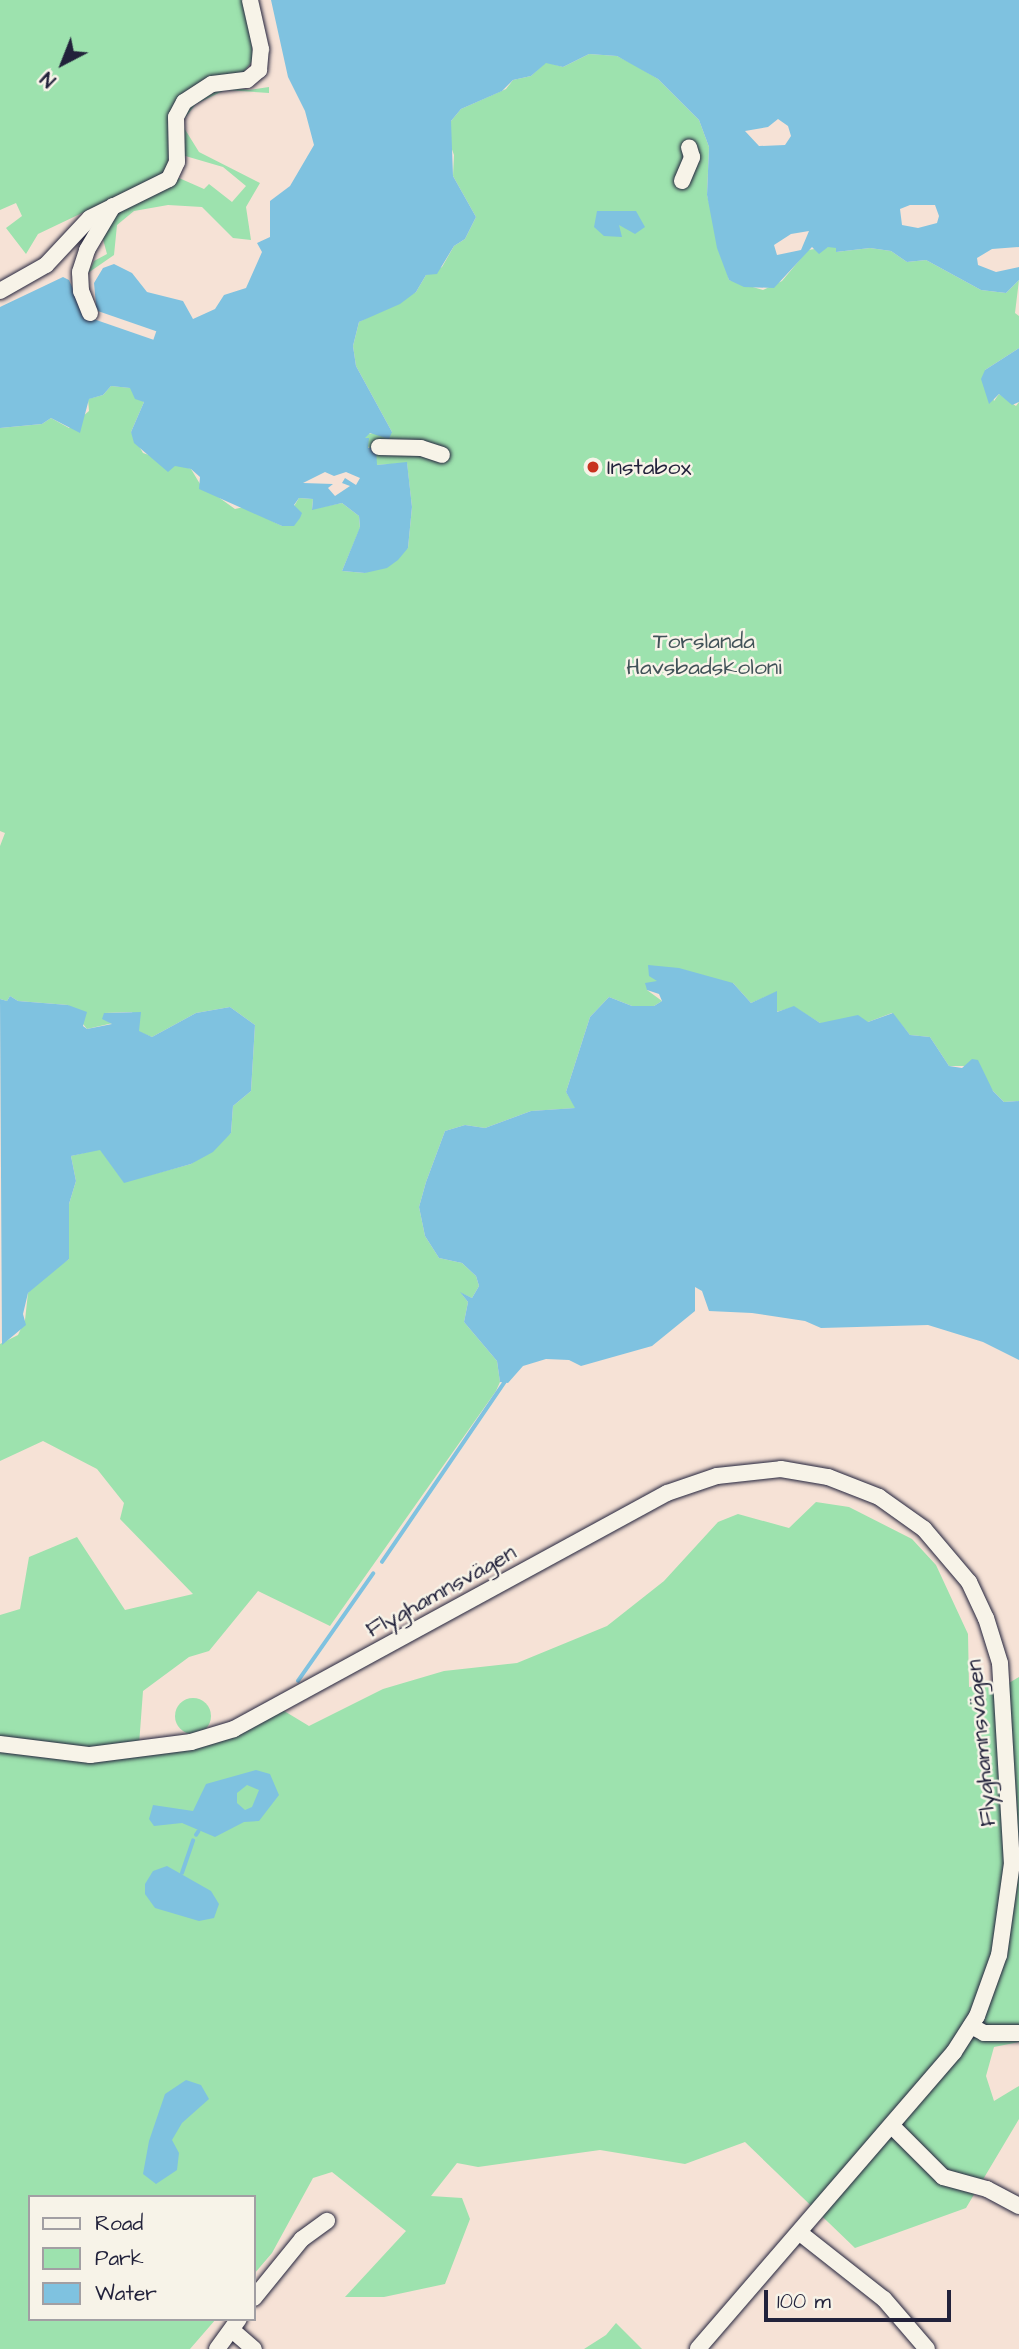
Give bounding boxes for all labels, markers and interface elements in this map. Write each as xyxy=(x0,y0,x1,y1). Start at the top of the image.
north arrow xyxy=(28,28,98,98)
text: N xyxy=(35,65,62,93)
place label: Instabox xyxy=(607,453,691,481)
marker: Instabox xyxy=(585,459,601,475)
park label: Torslanda Havsbadskoloni xyxy=(626,627,782,681)
street label: Flyghamnsvägen xyxy=(361,1538,521,1644)
street label: Flyghamnsvägen xyxy=(960,1658,1002,1828)
legend xyxy=(28,2195,256,2321)
text: Road xyxy=(95,2209,143,2238)
text: Park xyxy=(95,2244,144,2273)
scale bar xyxy=(767,2276,954,2320)
text: Water xyxy=(95,2279,157,2308)
text: 100 m xyxy=(777,2287,831,2316)

